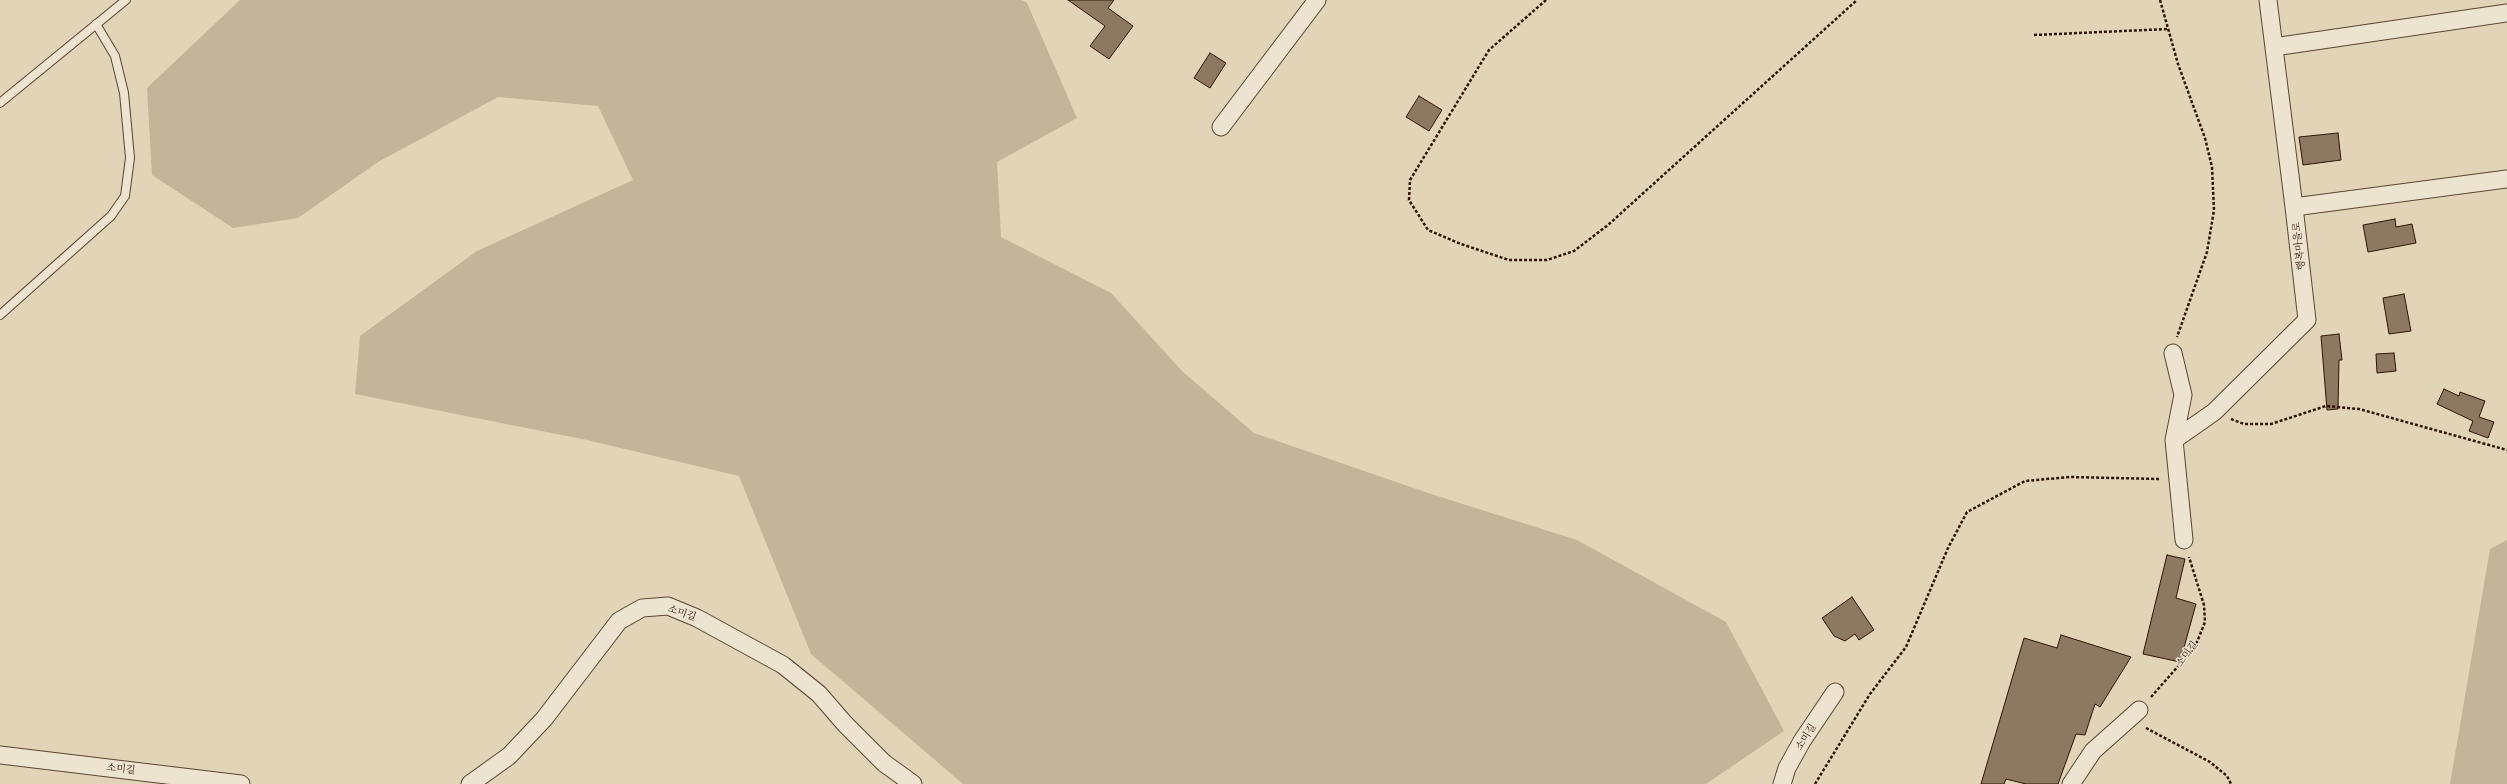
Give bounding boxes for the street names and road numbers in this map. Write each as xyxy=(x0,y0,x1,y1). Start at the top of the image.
street label: 행복마을로 xyxy=(2291,221,2307,271)
street label: 소미길 xyxy=(666,603,698,623)
street label: 소미길 xyxy=(2174,639,2200,669)
street label: 소미길 xyxy=(1793,722,1819,752)
street label: 소미길 xyxy=(106,762,136,776)

